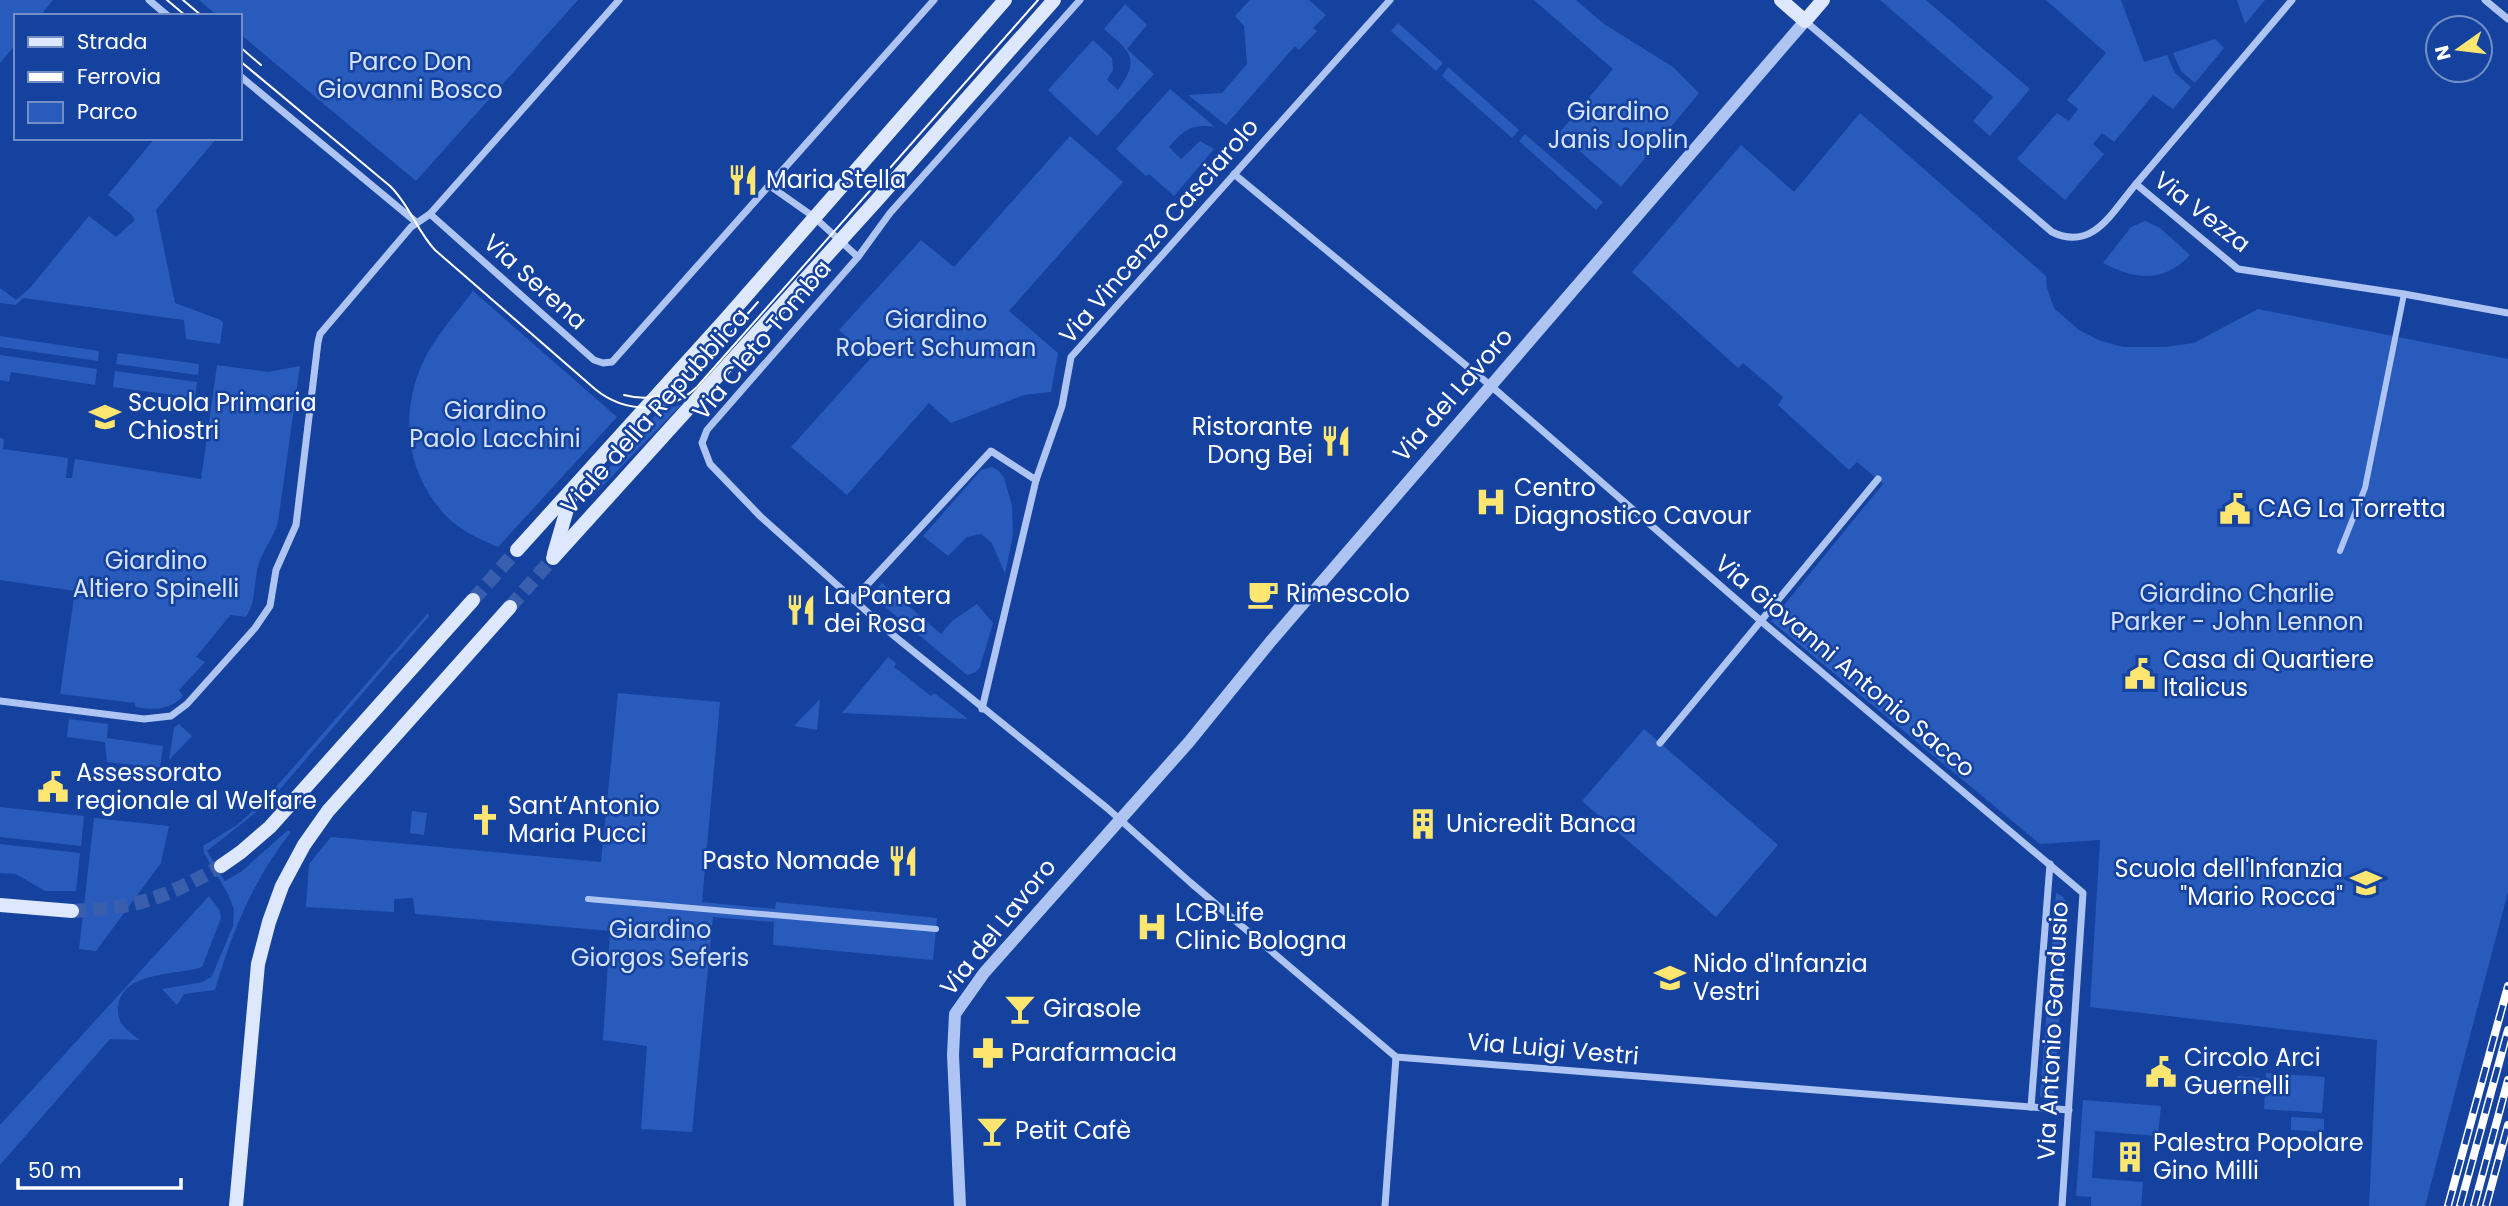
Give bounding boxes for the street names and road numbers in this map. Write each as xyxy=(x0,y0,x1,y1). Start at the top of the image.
street label: Via Vincenzo Casciarolo xyxy=(1051,111,1266,351)
street label: Via Vezza xyxy=(2147,164,2257,260)
street label: Via Serena xyxy=(476,226,594,337)
street label: Via Cleto Tomba xyxy=(685,252,839,427)
street label: Viale della Repubblica xyxy=(553,300,756,521)
street label: Via del Lavoro xyxy=(1385,320,1520,469)
street label: Via Giovanni Antonio Sacco xyxy=(1708,547,1983,785)
street label: Via del Lavoro xyxy=(932,851,1063,1002)
street label: Via Antonio Gandusio xyxy=(2029,901,2076,1161)
street label: Via Luigi Vestri xyxy=(1466,1025,1640,1072)

